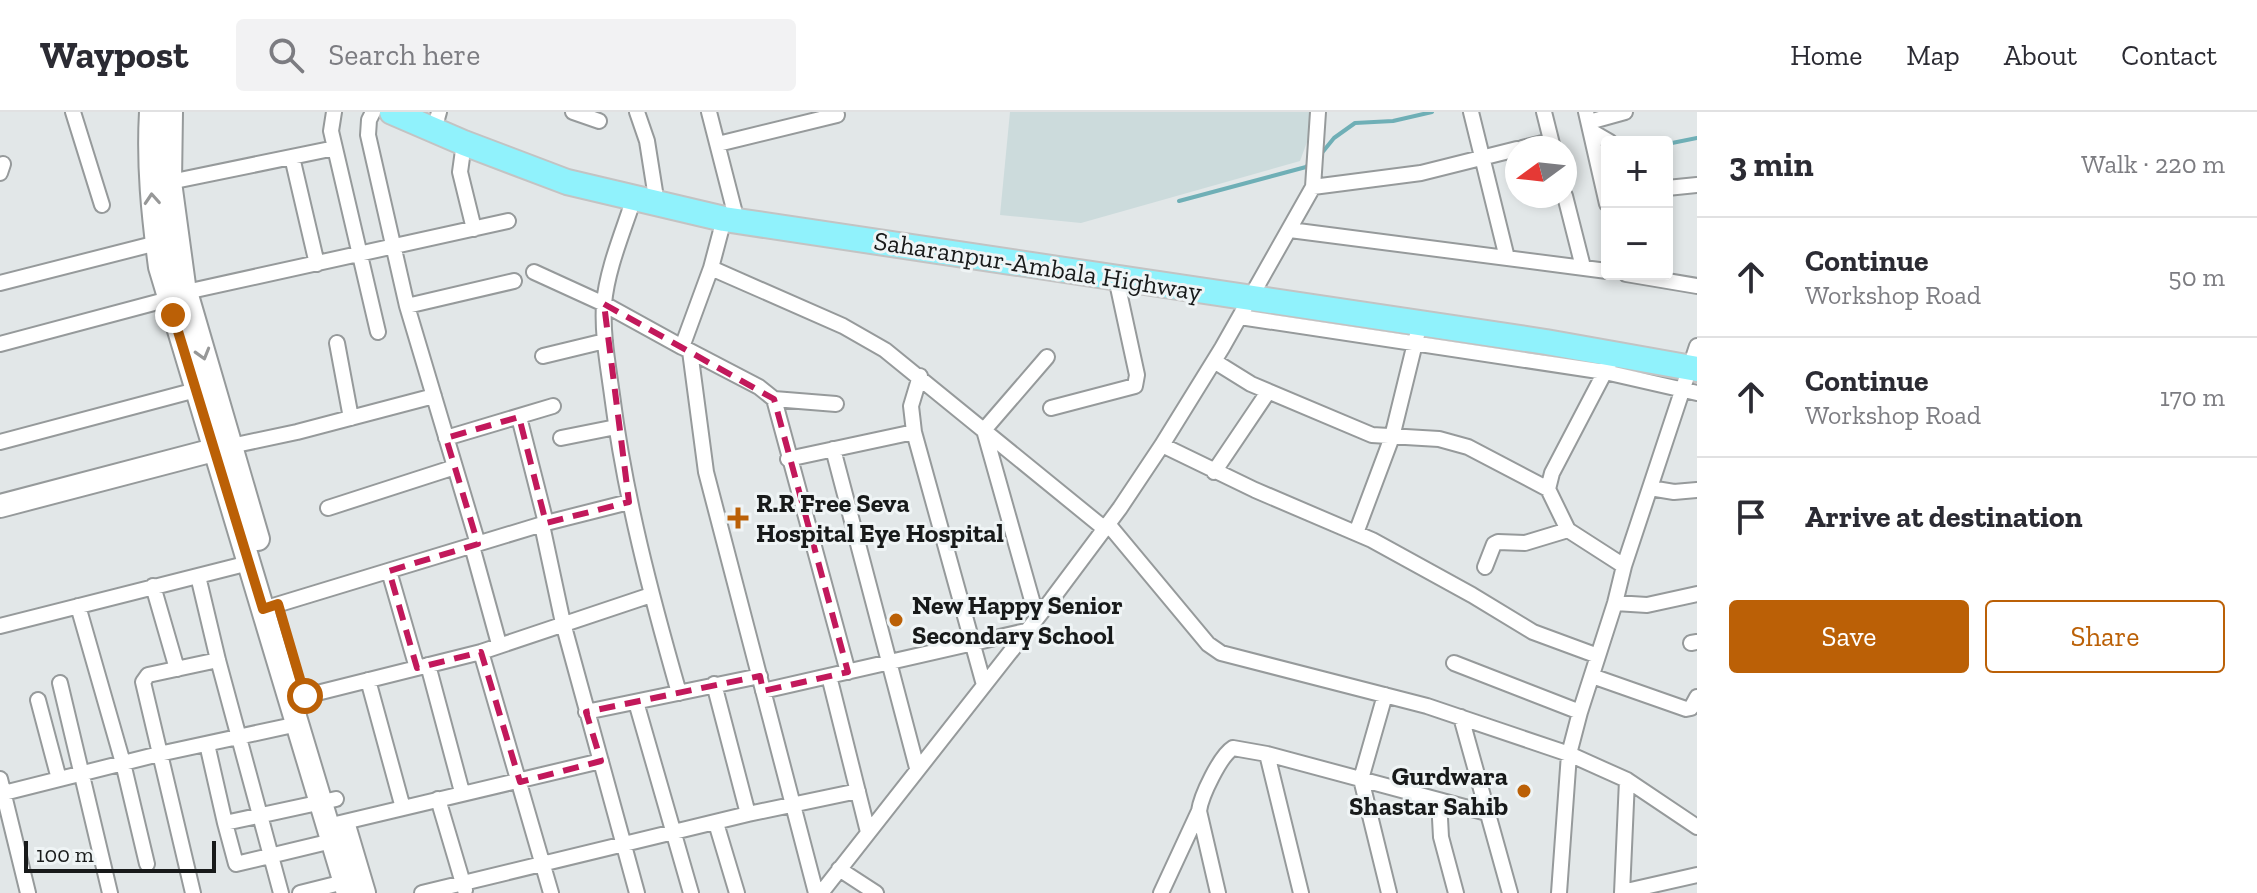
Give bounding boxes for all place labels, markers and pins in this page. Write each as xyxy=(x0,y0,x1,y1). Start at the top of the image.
place label: R.R Free Seva Hospital Eye Hospital xyxy=(756,487,1004,549)
marker: R.R Free Seva Hospital Eye Hospital xyxy=(727,507,749,529)
place label: New Happy Senior Secondary School xyxy=(912,589,1123,651)
marker: New Happy Senior Secondary School xyxy=(887,611,905,629)
place label: Gurdwara Shastar Sahib xyxy=(1349,760,1508,822)
marker: Gurdwara Shastar Sahib xyxy=(1515,782,1533,800)

